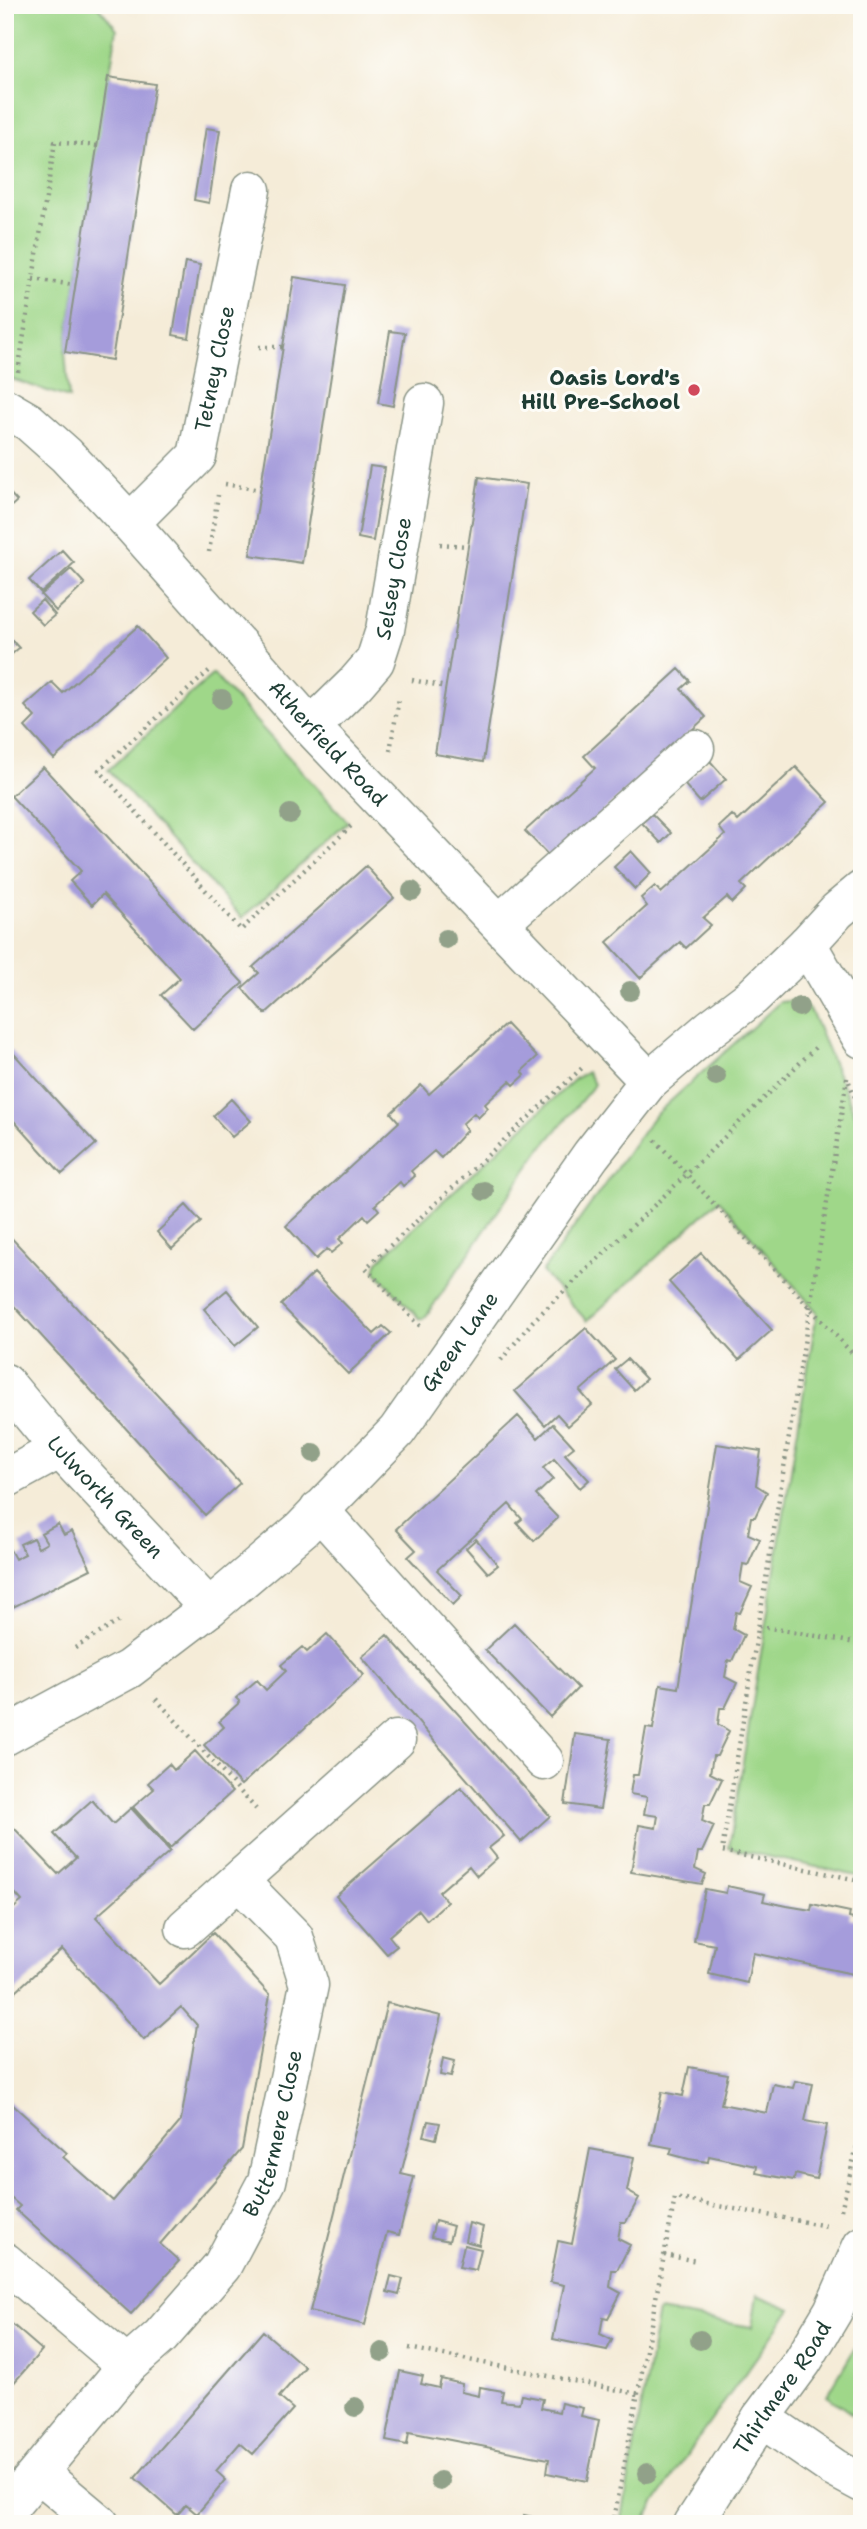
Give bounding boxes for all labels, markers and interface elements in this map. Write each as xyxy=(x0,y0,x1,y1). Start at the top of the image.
street label: Tetney Close xyxy=(188,303,241,434)
place label: Oasis Lord's Hill Pre-School xyxy=(521,364,680,416)
marker: Oasis Lord's Hill Pre-School xyxy=(686,382,702,398)
street label: Selsey Close xyxy=(369,515,418,643)
street label: Atherfield Road xyxy=(262,675,393,812)
street label: Green Lane xyxy=(415,1286,505,1398)
street label: Lulworth Green xyxy=(41,1430,170,1565)
street label: Buttermere Close xyxy=(236,2047,309,2222)
street label: Thirlmere Road xyxy=(727,2316,838,2460)

